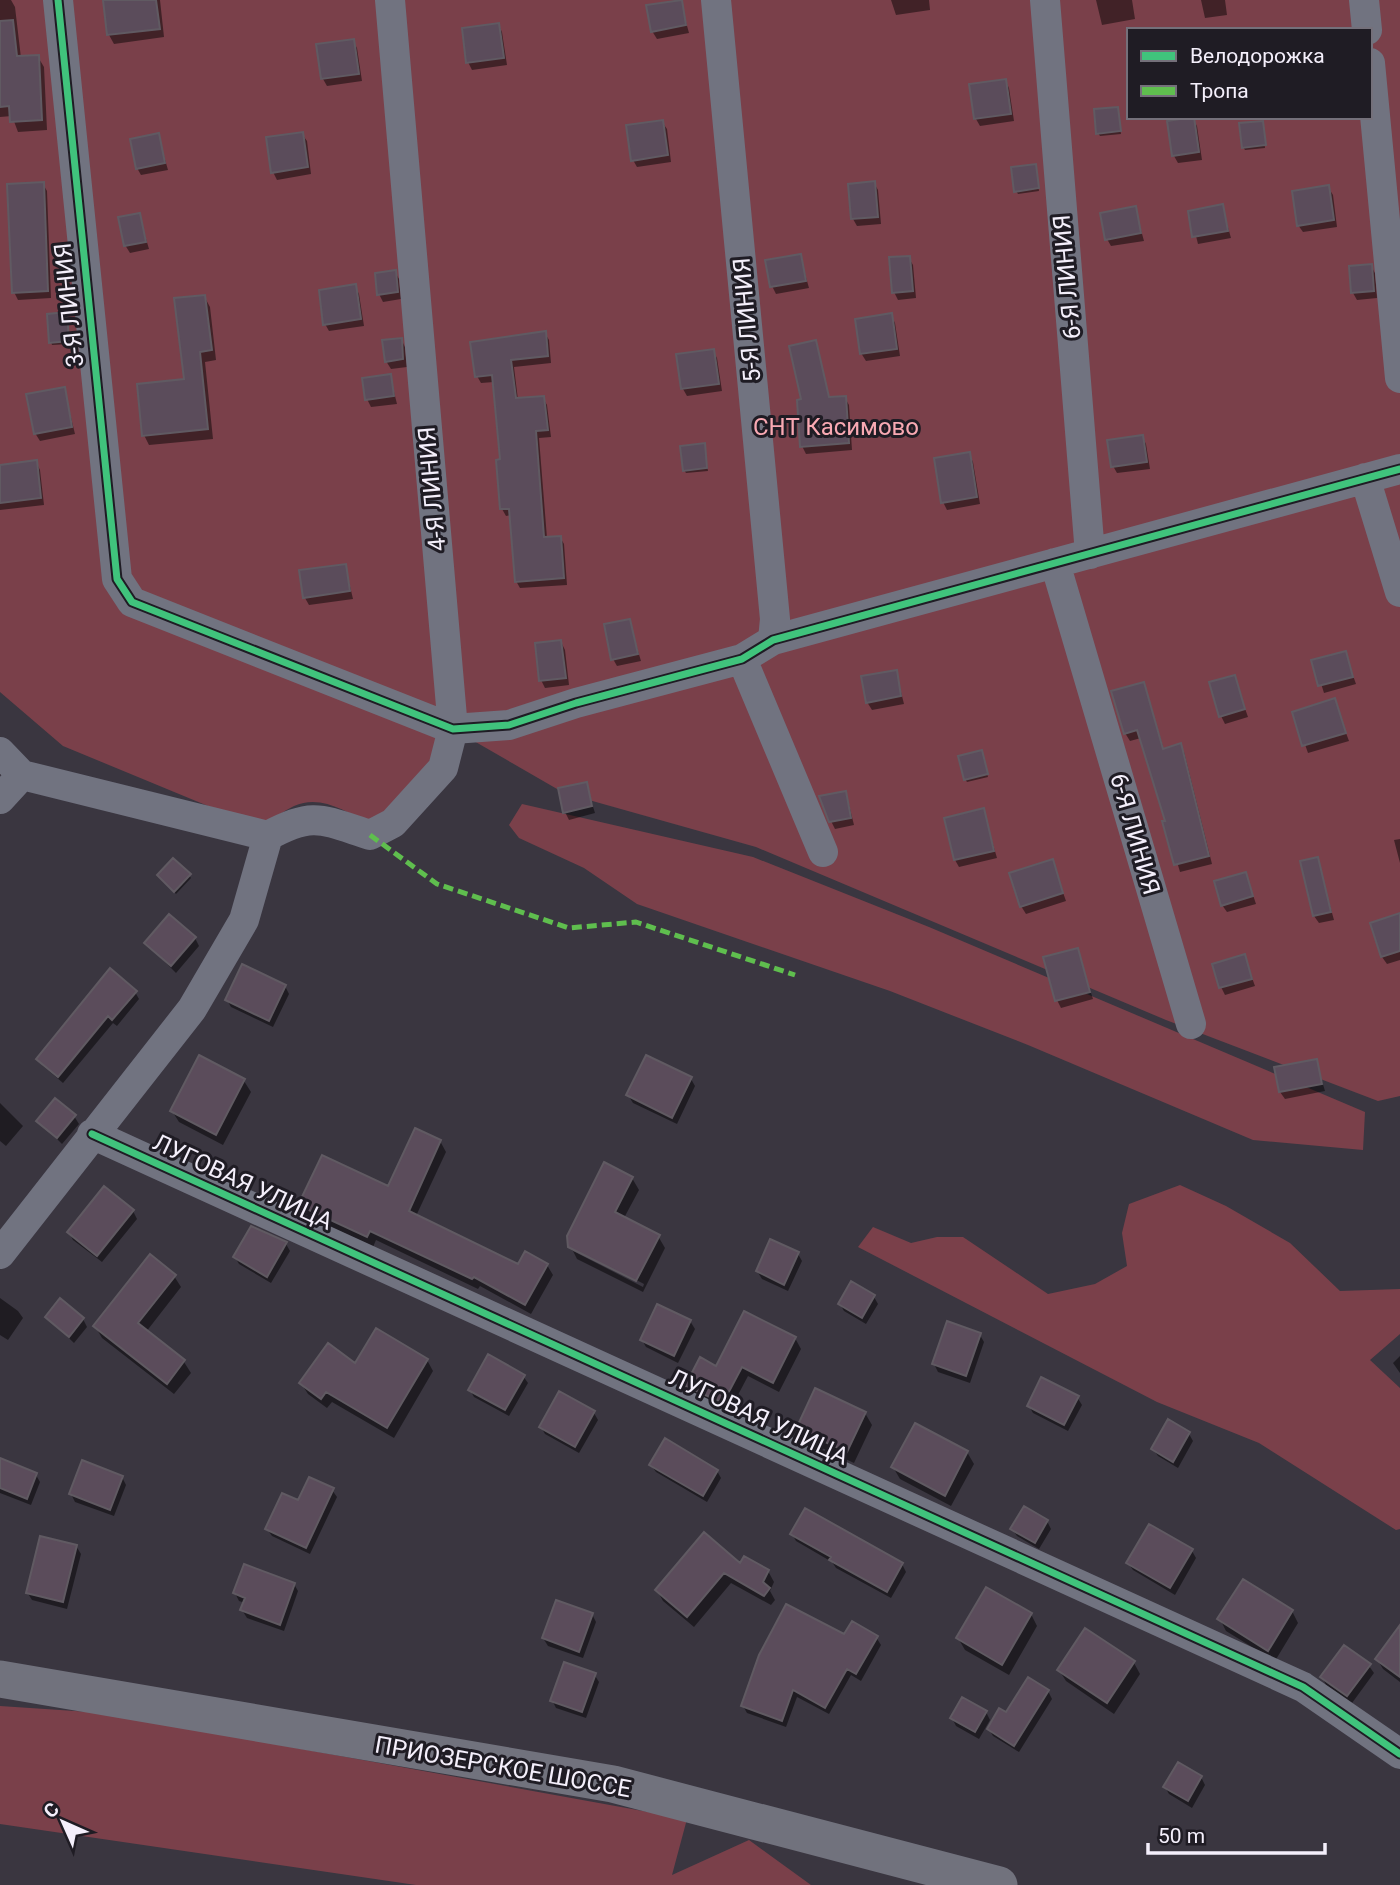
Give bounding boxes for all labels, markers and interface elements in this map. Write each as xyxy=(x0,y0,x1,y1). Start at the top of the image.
legend xyxy=(1127,28,1372,119)
text: Велодорожка xyxy=(1190,44,1325,68)
text: Тропа xyxy=(1190,79,1249,103)
street label: 6-Я ЛИНИЯ xyxy=(1048,214,1086,340)
street label: 3-Я ЛИНИЯ xyxy=(49,241,89,369)
street label: 5-Я ЛИНИЯ xyxy=(728,257,766,383)
park label: СНТ Касимово xyxy=(753,413,919,441)
street label: 4-Я ЛИНИЯ xyxy=(413,426,451,552)
street label: 6-Я ЛИНИЯ xyxy=(1104,770,1166,898)
street label: ЛУГОВАЯ УЛИЦА xyxy=(149,1128,338,1236)
street label: ЛУГОВАЯ УЛИЦА xyxy=(665,1363,854,1471)
street label: ПРИОЗЕРСКОЕ ШОССЕ xyxy=(373,1731,633,1803)
north arrow xyxy=(28,1787,98,1857)
text: С xyxy=(39,1798,64,1823)
scale bar xyxy=(1148,1812,1325,1856)
text: 50 m xyxy=(1158,1824,1205,1848)

